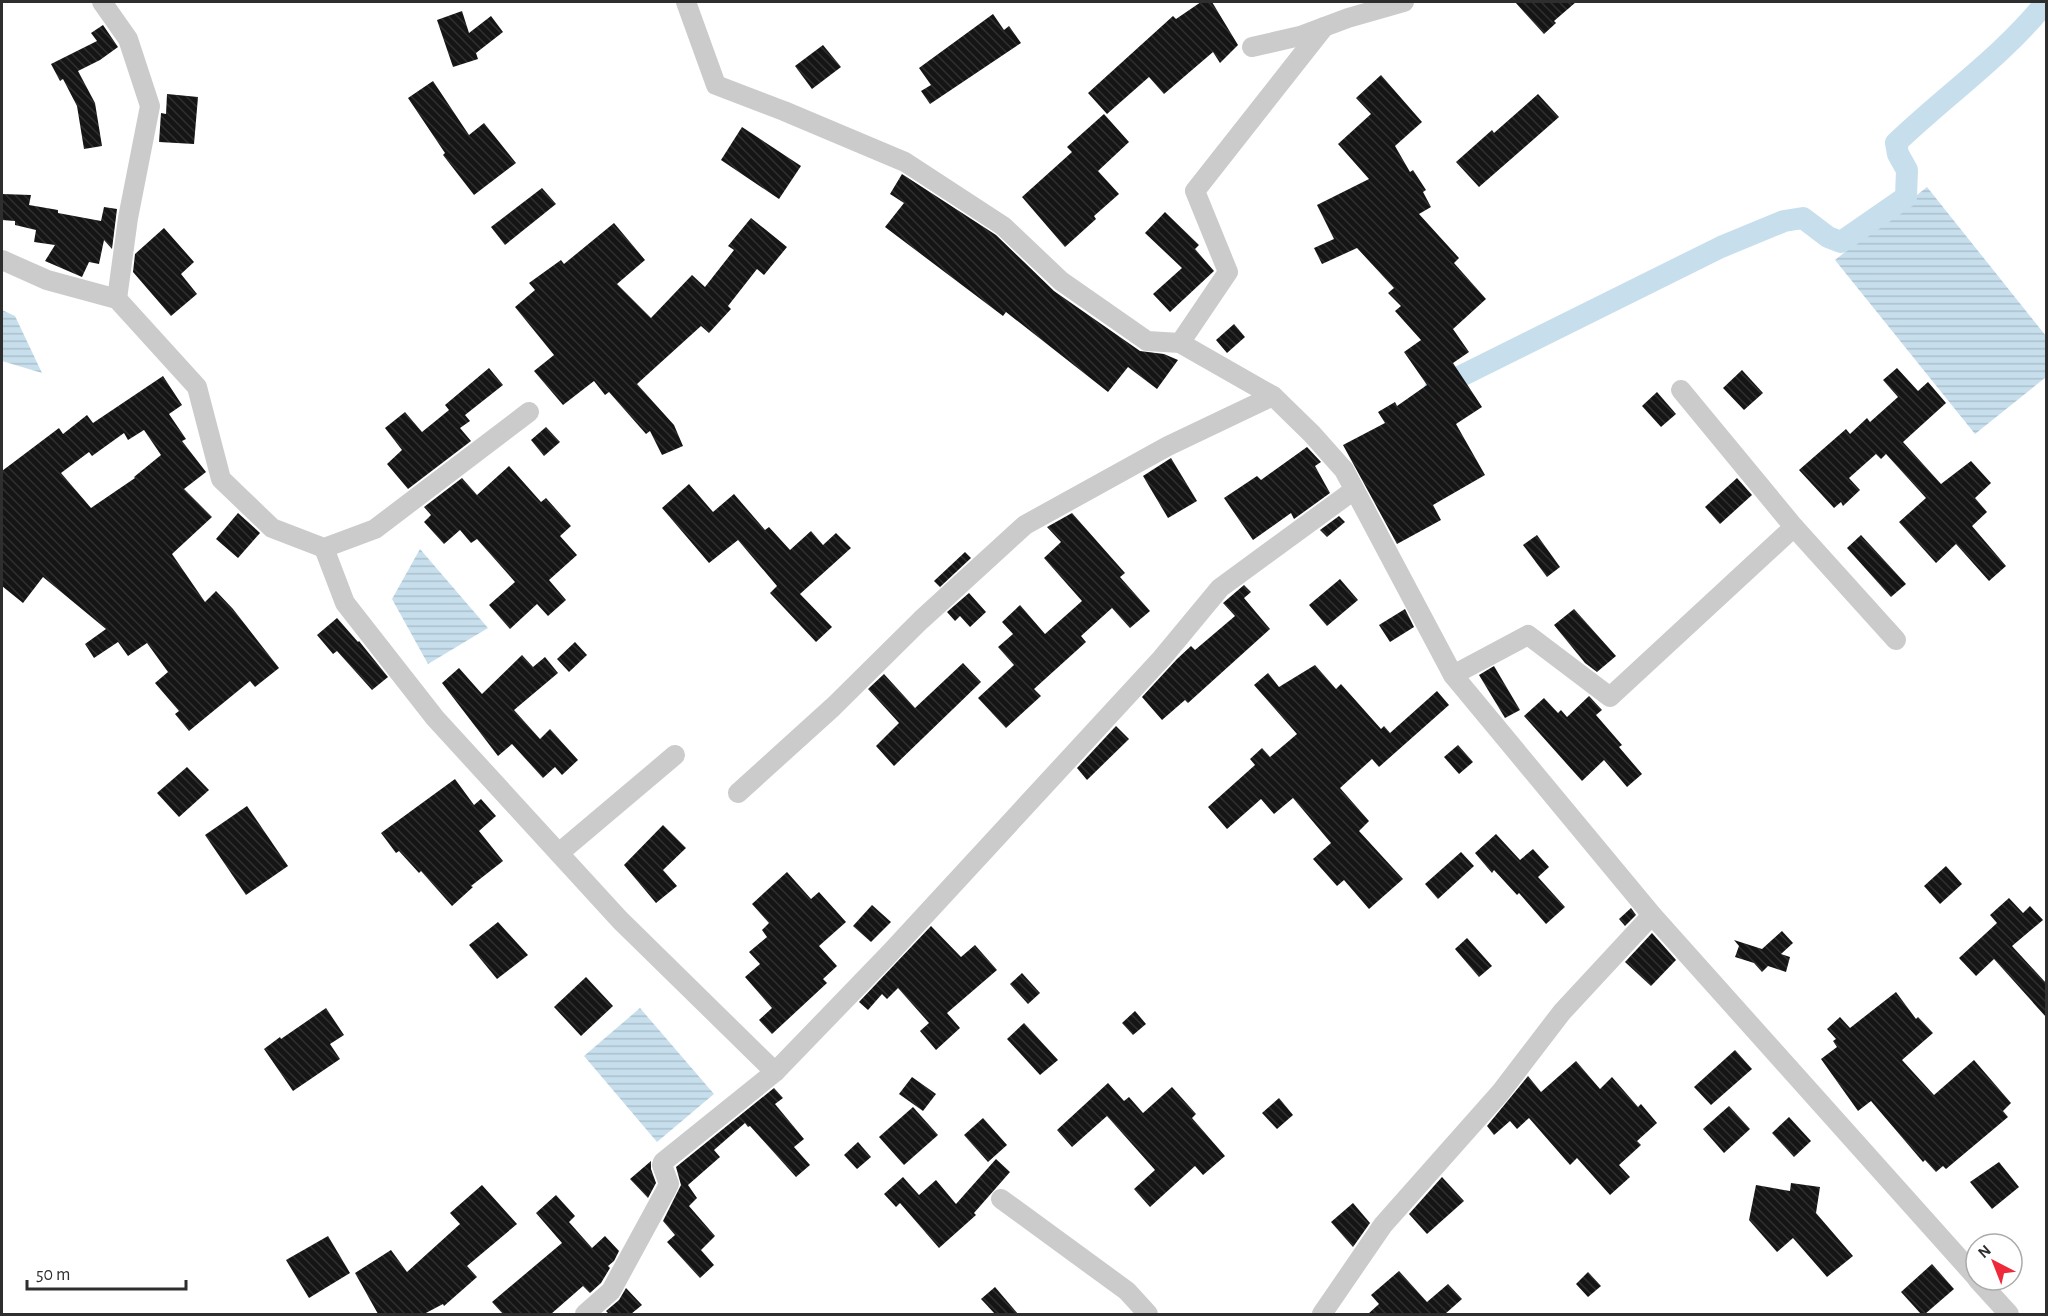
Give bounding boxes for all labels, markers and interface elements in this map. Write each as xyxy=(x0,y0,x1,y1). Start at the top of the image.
north arrow xyxy=(1964,1232,2024,1292)
text: N xyxy=(1975,1242,1994,1261)
scale bar xyxy=(27,1253,186,1291)
text: 50 m xyxy=(36,1266,70,1284)

